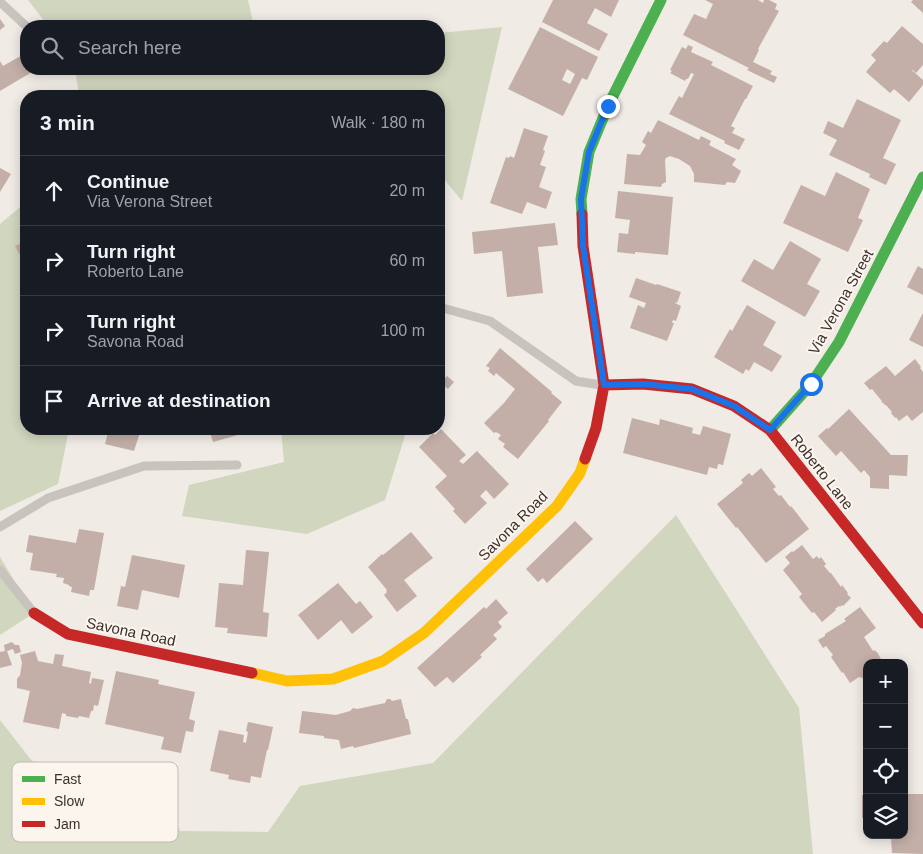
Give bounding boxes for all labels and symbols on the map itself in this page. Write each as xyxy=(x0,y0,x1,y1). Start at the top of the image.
route end xyxy=(597,95,620,118)
street label: Via Verona Street xyxy=(805,246,877,357)
route start xyxy=(800,373,823,396)
street label: Roberto Lane xyxy=(788,431,857,513)
street label: Savona Road xyxy=(474,487,551,564)
street label: Savona Road xyxy=(85,614,177,649)
legend xyxy=(12,762,178,842)
text: Fast xyxy=(54,771,81,787)
text: Slow xyxy=(54,793,85,809)
text: Jam xyxy=(54,816,80,832)

